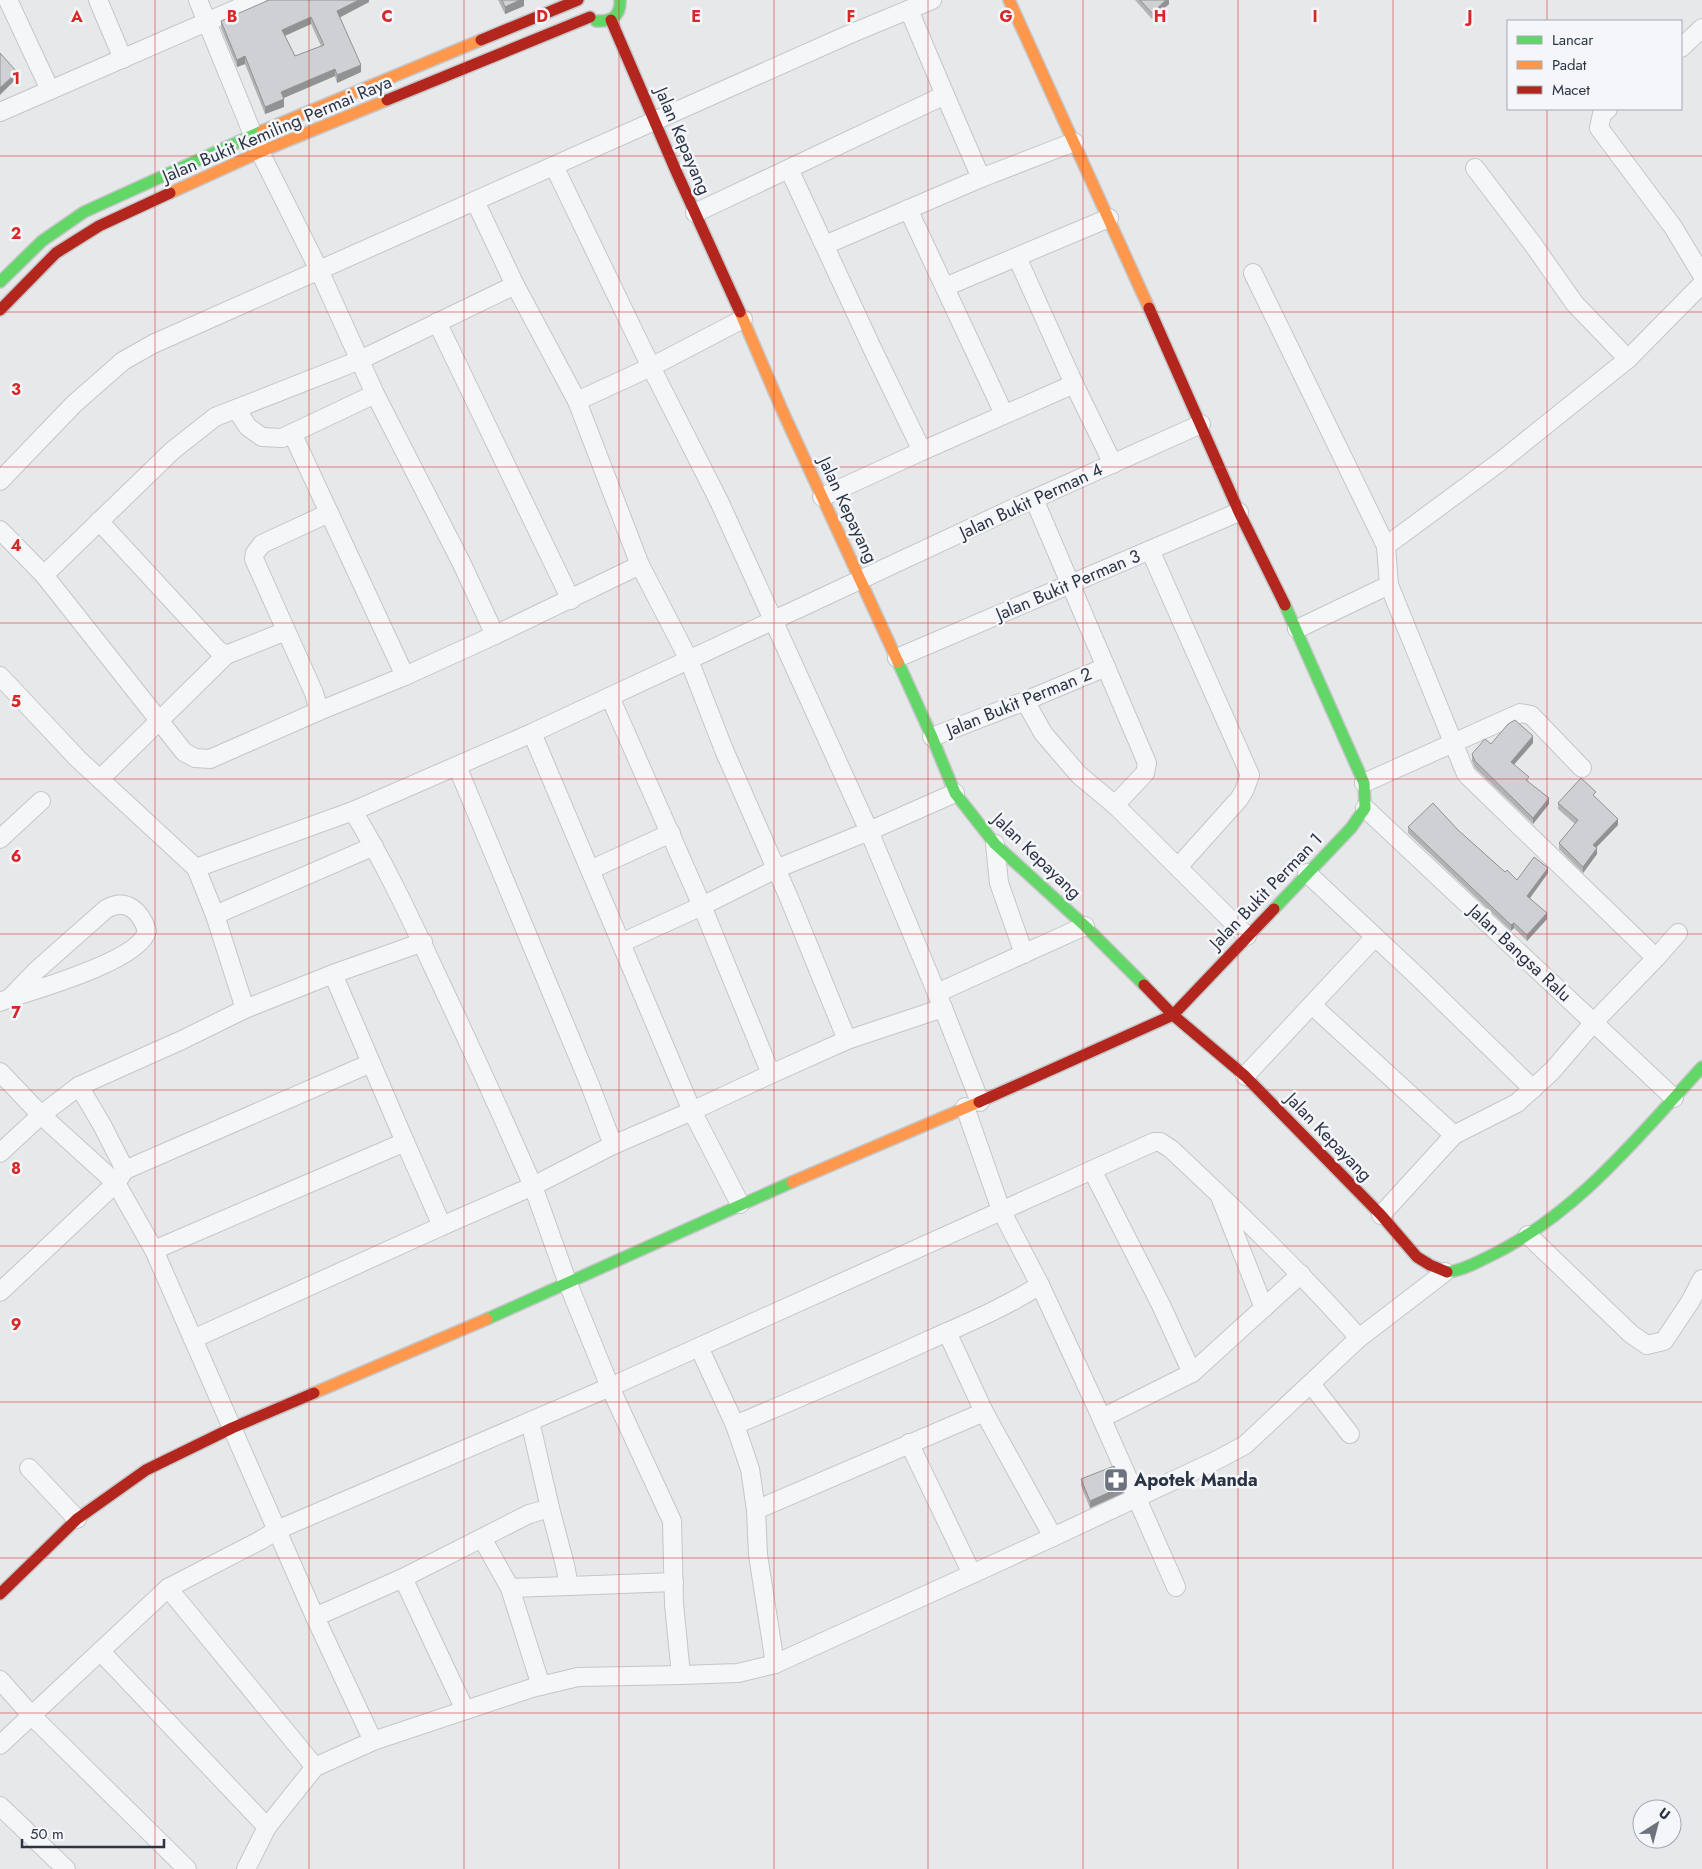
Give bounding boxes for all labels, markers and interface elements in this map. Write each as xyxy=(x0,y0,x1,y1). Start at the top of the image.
text: A xyxy=(70,5,83,28)
text: B xyxy=(227,5,237,28)
text: C xyxy=(381,5,393,28)
text: D xyxy=(536,5,548,28)
text: E xyxy=(691,5,701,28)
text: F xyxy=(847,5,855,28)
text: G xyxy=(999,5,1013,28)
text: H xyxy=(1154,5,1166,28)
text: I xyxy=(1312,5,1318,28)
text: J xyxy=(1464,5,1473,28)
legend xyxy=(1507,20,1682,110)
text: Lancar xyxy=(1552,29,1594,51)
text: Padat xyxy=(1552,54,1587,76)
text: 1 xyxy=(12,67,20,90)
street label: Jalan Bukit Kemiling Permai Raya xyxy=(157,69,396,190)
text: Macet xyxy=(1552,79,1590,101)
street label: Jalan Kepayang xyxy=(648,81,717,199)
text: 2 xyxy=(11,222,21,245)
text: 3 xyxy=(11,378,21,401)
street label: Jalan Kepayang xyxy=(811,451,884,567)
street label: Jalan Bukit Perman 4 xyxy=(953,456,1107,546)
text: 4 xyxy=(10,534,22,557)
street label: Jalan Bukit Perman 3 xyxy=(990,543,1144,628)
street label: Jalan Bukit Perman 2 xyxy=(940,661,1096,744)
text: 5 xyxy=(11,690,21,713)
street label: Jalan Kepayang xyxy=(985,805,1087,905)
street label: Jalan Bukit Perman 1 xyxy=(1202,827,1328,956)
text: 6 xyxy=(11,845,21,868)
street label: Jalan Bangsa Ralu xyxy=(1461,897,1577,1008)
text: 7 xyxy=(11,1001,21,1024)
street label: Jalan Kepayang xyxy=(1278,1085,1378,1187)
text: 8 xyxy=(11,1157,21,1180)
text: 9 xyxy=(11,1313,21,1336)
pharmacy icon: Apotek Manda xyxy=(1103,1467,1129,1493)
place label: Apotek Manda xyxy=(1133,1467,1258,1493)
north arrow xyxy=(1632,1799,1682,1849)
text: U xyxy=(1655,1803,1674,1824)
scale bar xyxy=(22,1816,165,1848)
text: 50 m xyxy=(30,1823,64,1845)

